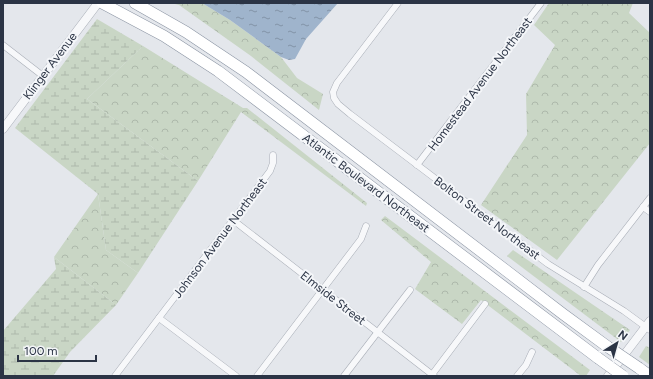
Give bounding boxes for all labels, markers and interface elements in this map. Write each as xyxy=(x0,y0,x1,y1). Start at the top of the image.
street label: Homestead Avenue Northeast xyxy=(425,14,535,153)
street label: Klinger Avenue xyxy=(20,29,80,102)
street label: Atlantic Boulevard Northeast xyxy=(300,131,433,236)
street label: Bolton Street Northeast xyxy=(431,174,543,263)
street label: Johnson Avenue Northeast xyxy=(170,175,270,301)
street label: Elmside Street xyxy=(298,268,369,328)
north arrow xyxy=(597,323,637,363)
text: N xyxy=(615,328,630,343)
scale bar xyxy=(18,337,96,363)
text: 100 m xyxy=(24,344,58,358)

